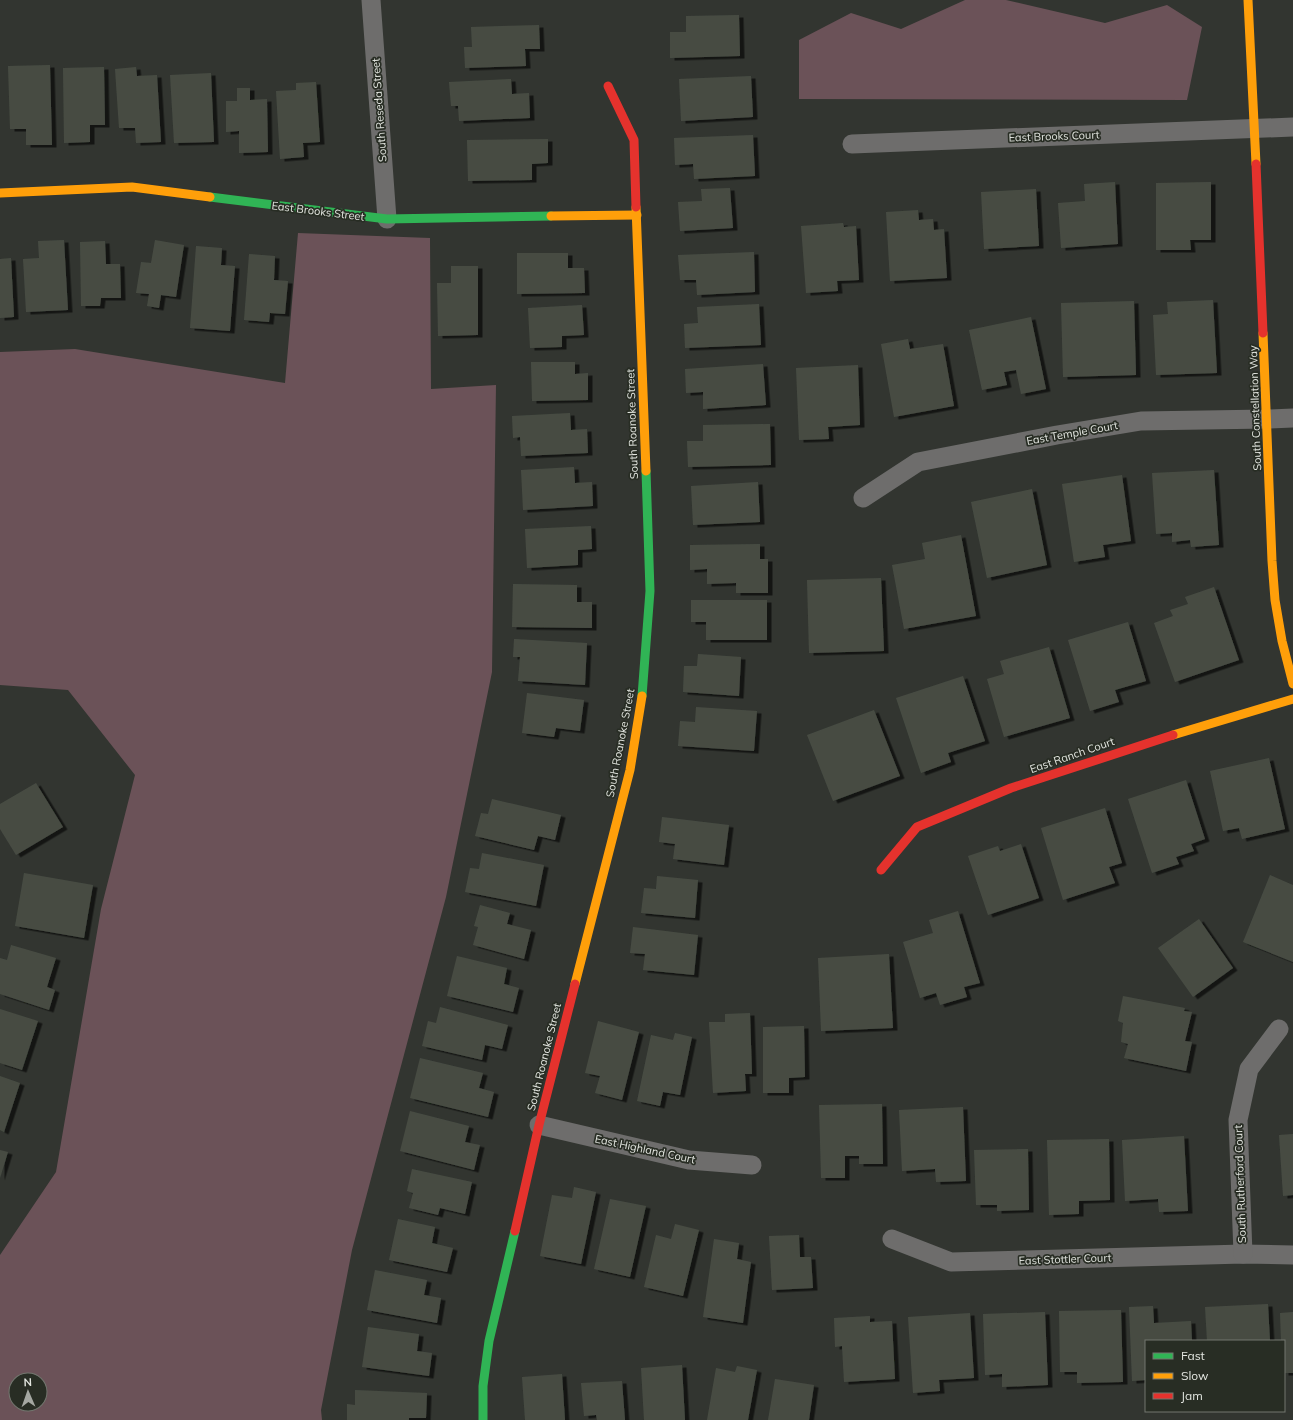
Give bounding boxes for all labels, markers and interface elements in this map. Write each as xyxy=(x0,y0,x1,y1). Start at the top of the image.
street label: South Reseda Street xyxy=(368,57,390,162)
street label: East Brooks Court xyxy=(1008,127,1100,145)
street label: East Brooks Street xyxy=(271,198,365,224)
street label: South Constellation Way xyxy=(1246,345,1264,471)
street label: South Roanoke Street xyxy=(623,368,641,479)
street label: East Temple Court xyxy=(1025,418,1119,448)
street label: South Roanoke Street xyxy=(603,687,637,799)
street label: East Ranch Court xyxy=(1028,734,1116,776)
street label: South Roanoke Street xyxy=(524,1002,564,1112)
street label: South Rutherford Court xyxy=(1231,1124,1249,1243)
street label: East Highland Court xyxy=(594,1132,697,1167)
street label: East Stottler Court xyxy=(1018,1250,1112,1268)
legend xyxy=(1145,1340,1285,1412)
text: Fast xyxy=(1181,1348,1205,1363)
text: Slow xyxy=(1181,1368,1209,1383)
north arrow xyxy=(8,1372,48,1412)
text: N xyxy=(23,1375,32,1389)
text: Jam xyxy=(1181,1388,1203,1403)

